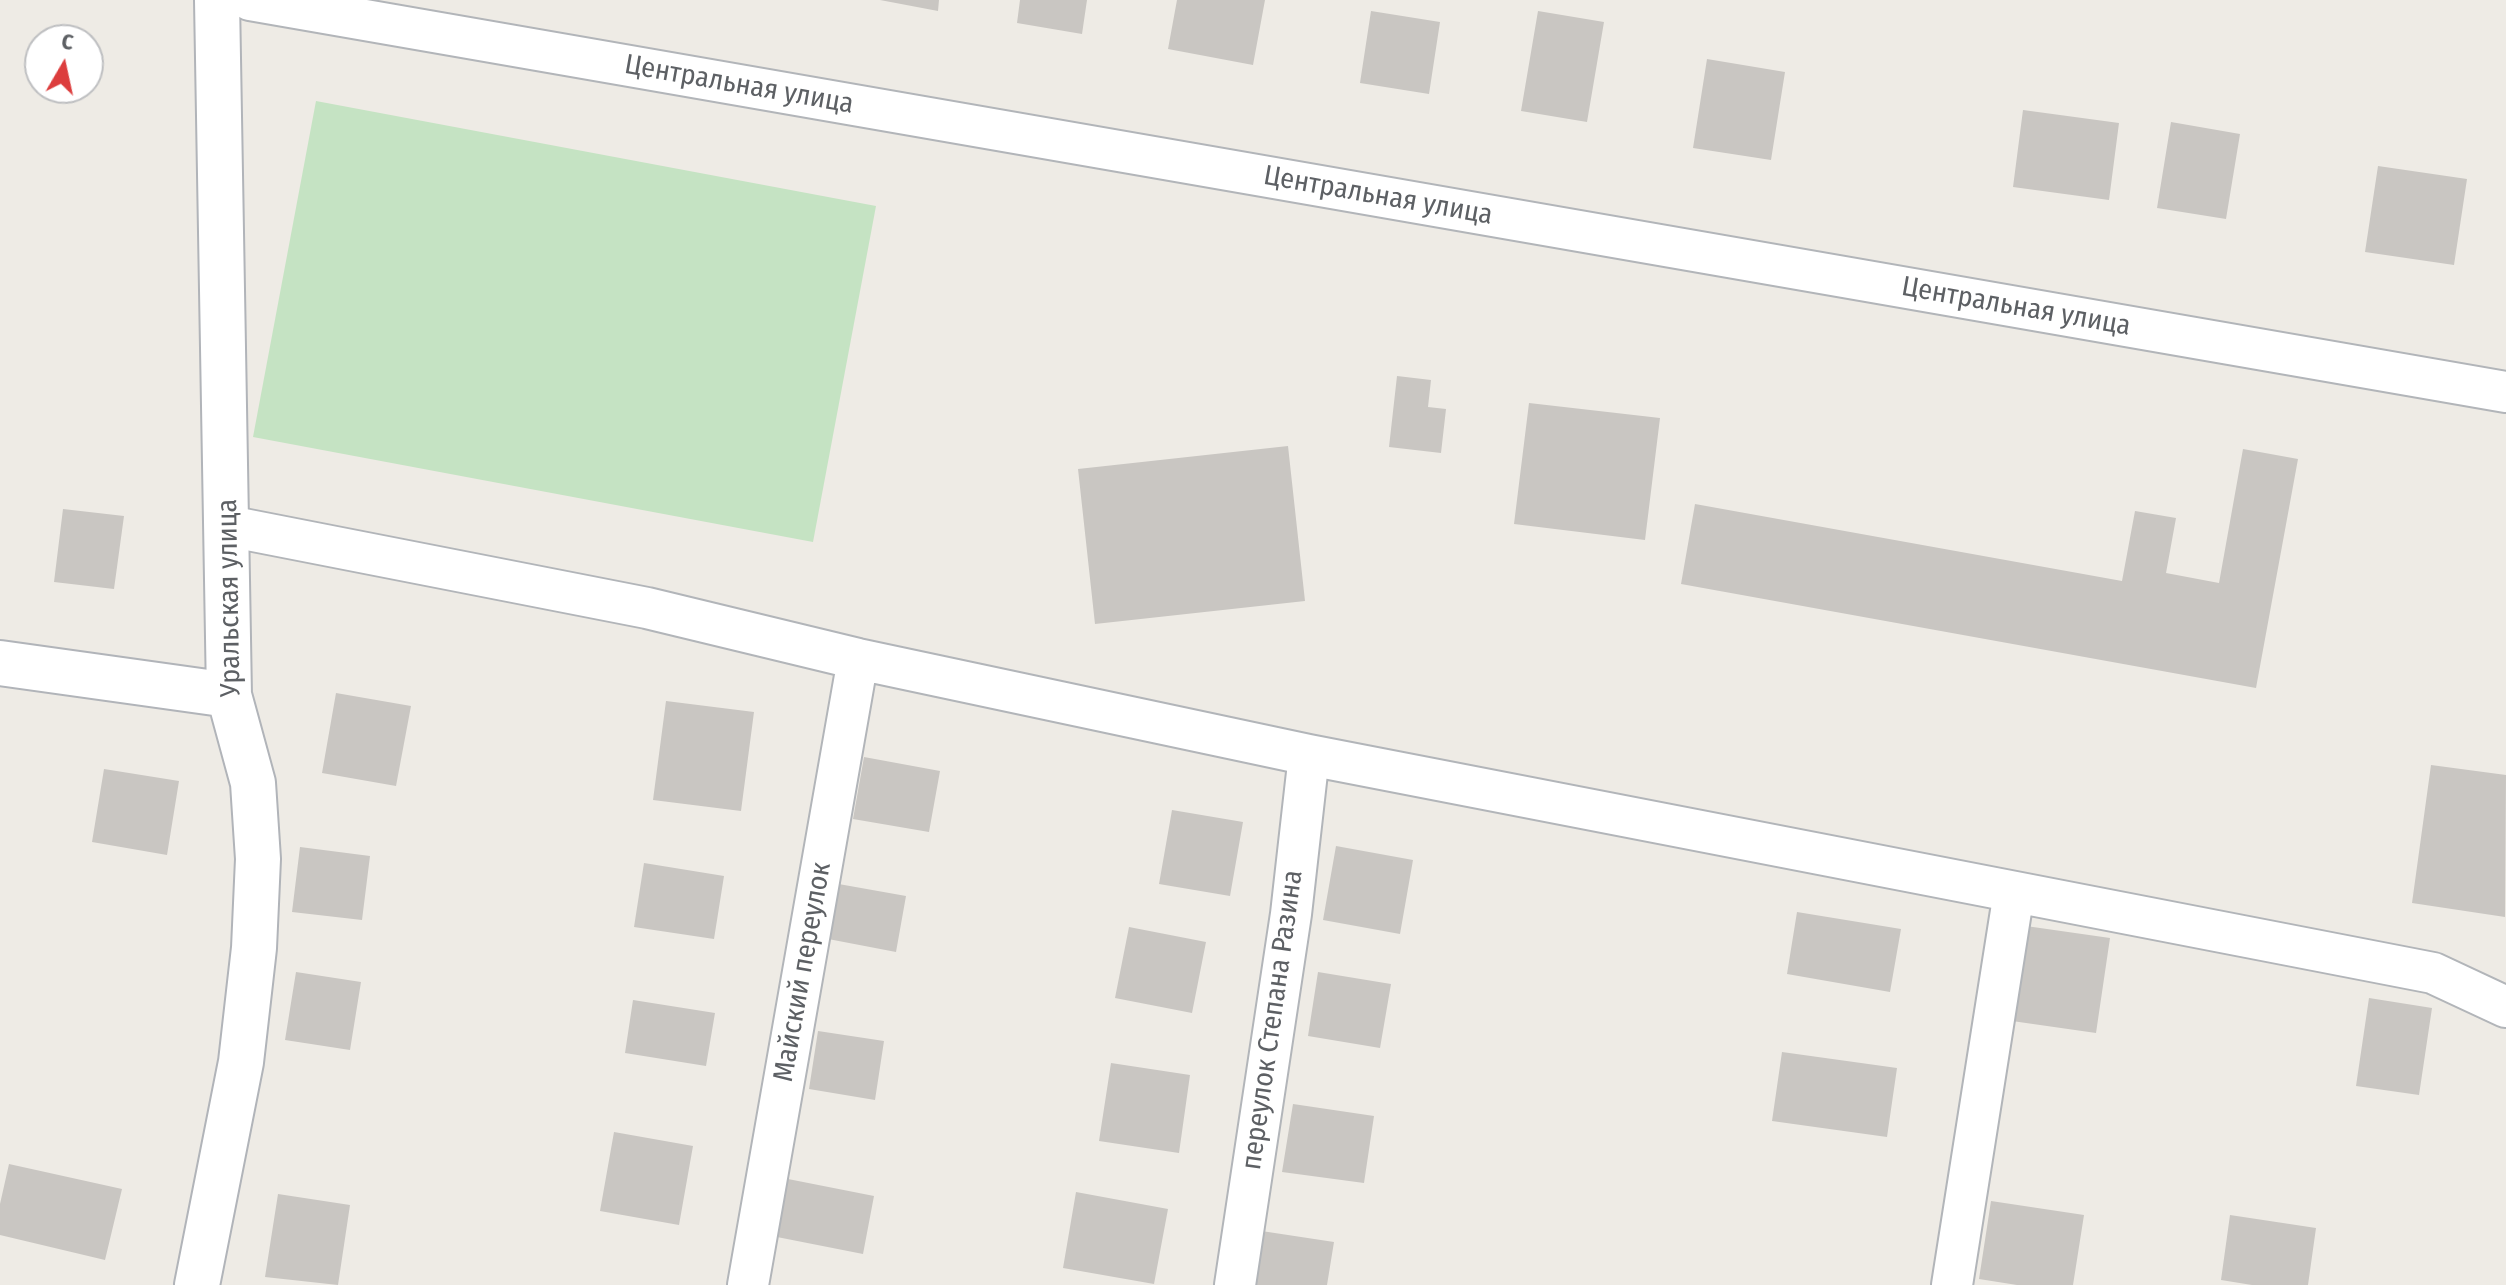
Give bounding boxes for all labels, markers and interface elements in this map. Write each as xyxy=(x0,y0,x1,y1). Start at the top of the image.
north arrow xyxy=(24,24,104,104)
text: С xyxy=(60,28,75,56)
street label: Центральная улица xyxy=(622,48,856,122)
street label: Центральная улица xyxy=(1261,159,1495,233)
street label: Центральная улица xyxy=(1899,270,2133,344)
street label: Уральская улица xyxy=(211,499,249,697)
street label: Майский переулок xyxy=(767,860,839,1084)
street label: переулок Степана Разина xyxy=(1235,868,1311,1172)

